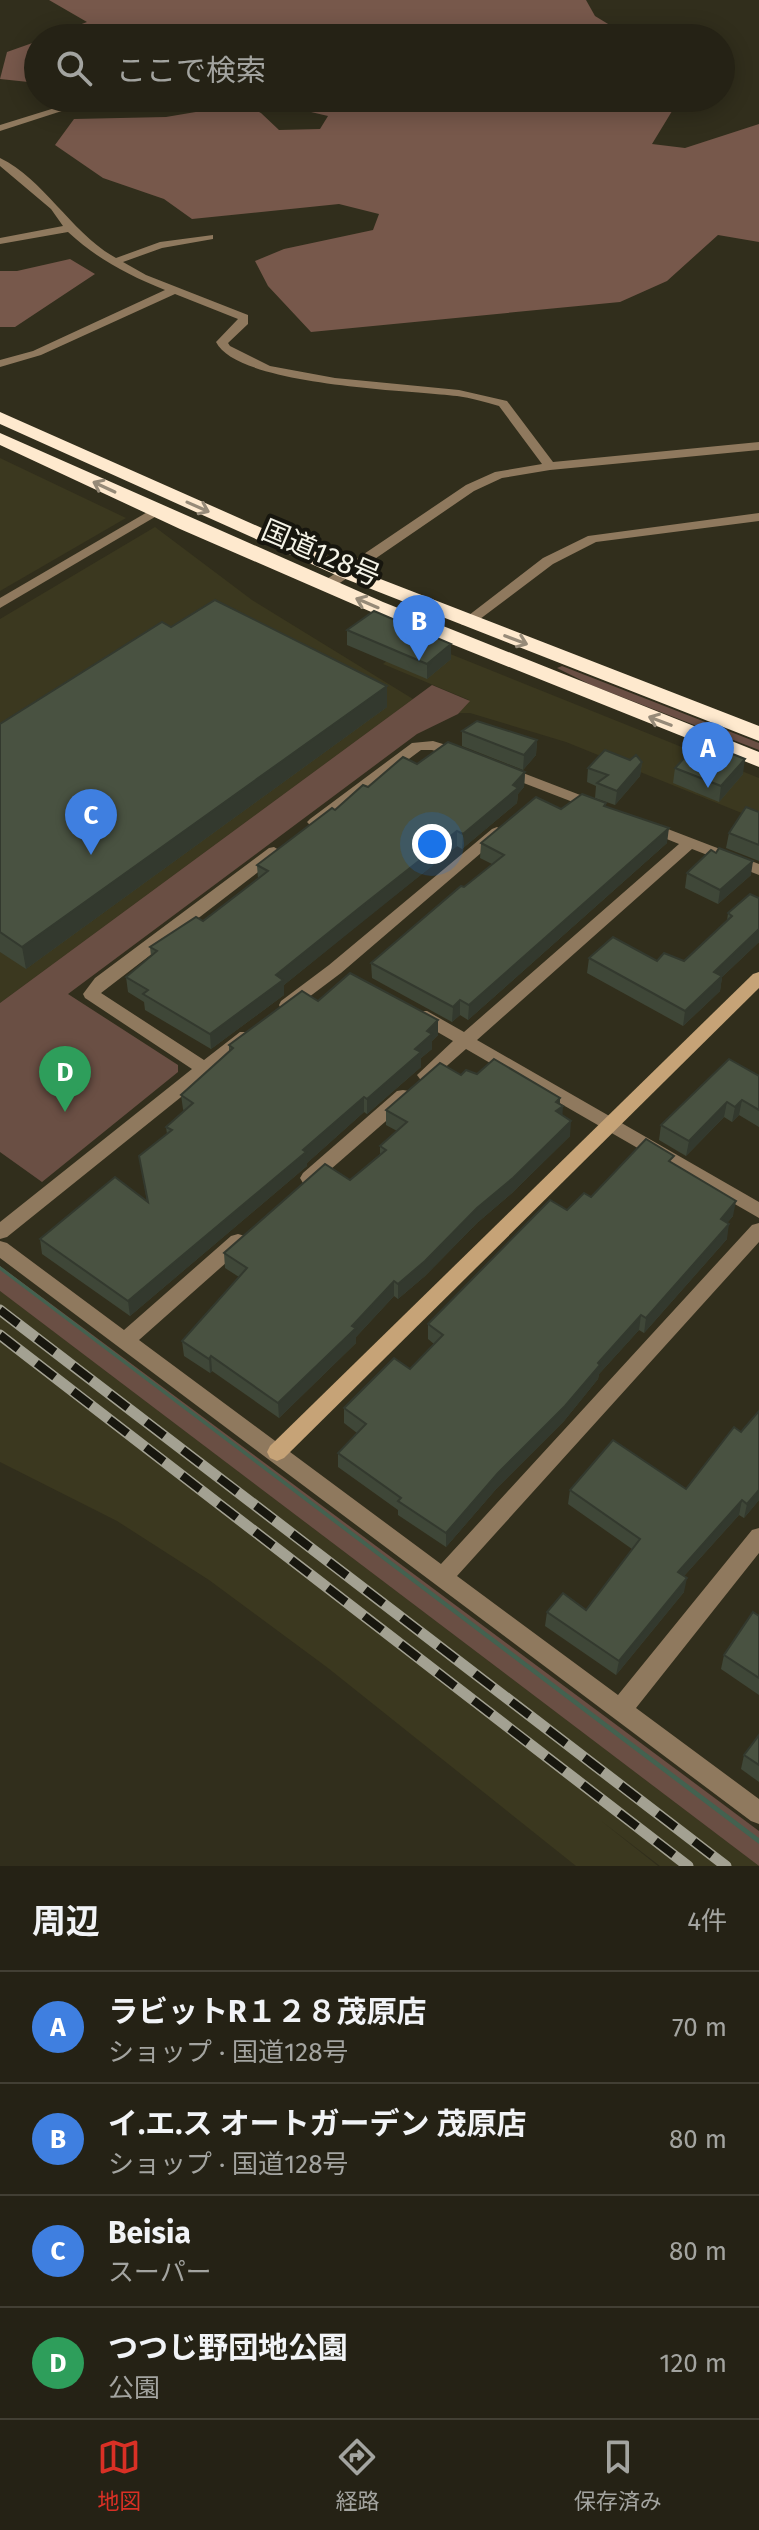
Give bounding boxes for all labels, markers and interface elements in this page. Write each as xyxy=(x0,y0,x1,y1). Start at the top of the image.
search box xyxy=(24,24,735,112)
icon: search xyxy=(52,46,96,90)
text: ここで検索 xyxy=(116,53,266,89)
one-way arrow xyxy=(92,479,116,494)
one-way arrow xyxy=(186,501,210,516)
street label: 国道128号 xyxy=(257,513,385,593)
one-way arrow xyxy=(355,595,380,609)
pin: B xyxy=(393,595,445,661)
one-way arrow xyxy=(503,634,527,649)
one-way arrow xyxy=(648,713,673,727)
pin: A xyxy=(682,722,734,788)
pin: C xyxy=(65,789,117,855)
your location xyxy=(412,824,452,864)
pin: D xyxy=(39,1046,91,1112)
text: 周辺 xyxy=(32,1901,100,1942)
text: 4件 xyxy=(687,1906,727,1937)
text: ラビットR１２８茂原店 xyxy=(108,1994,427,2030)
text: A xyxy=(50,2012,66,2043)
text: 70 m xyxy=(672,2012,727,2043)
text: ショップ · 国道128号 xyxy=(108,2037,348,2068)
text: イ.エ.ス オートガーデン 茂原店 xyxy=(108,2106,527,2142)
text: B xyxy=(50,2124,66,2155)
text: 80 m xyxy=(669,2124,727,2155)
text: ショップ · 国道128号 xyxy=(108,2149,348,2180)
text: Beisia xyxy=(108,2215,191,2251)
text: C xyxy=(51,2236,65,2267)
text: 80 m xyxy=(669,2236,727,2267)
text: スーパー xyxy=(108,2257,212,2288)
text: つつじ野団地公園 xyxy=(108,2330,348,2366)
text: D xyxy=(50,2348,66,2379)
text: 120 m xyxy=(659,2348,727,2379)
text: 公園 xyxy=(108,2373,160,2404)
tab: 地図 xyxy=(97,2435,141,2515)
tab: 経路 xyxy=(335,2435,380,2515)
tab: 保存済み xyxy=(574,2435,662,2515)

